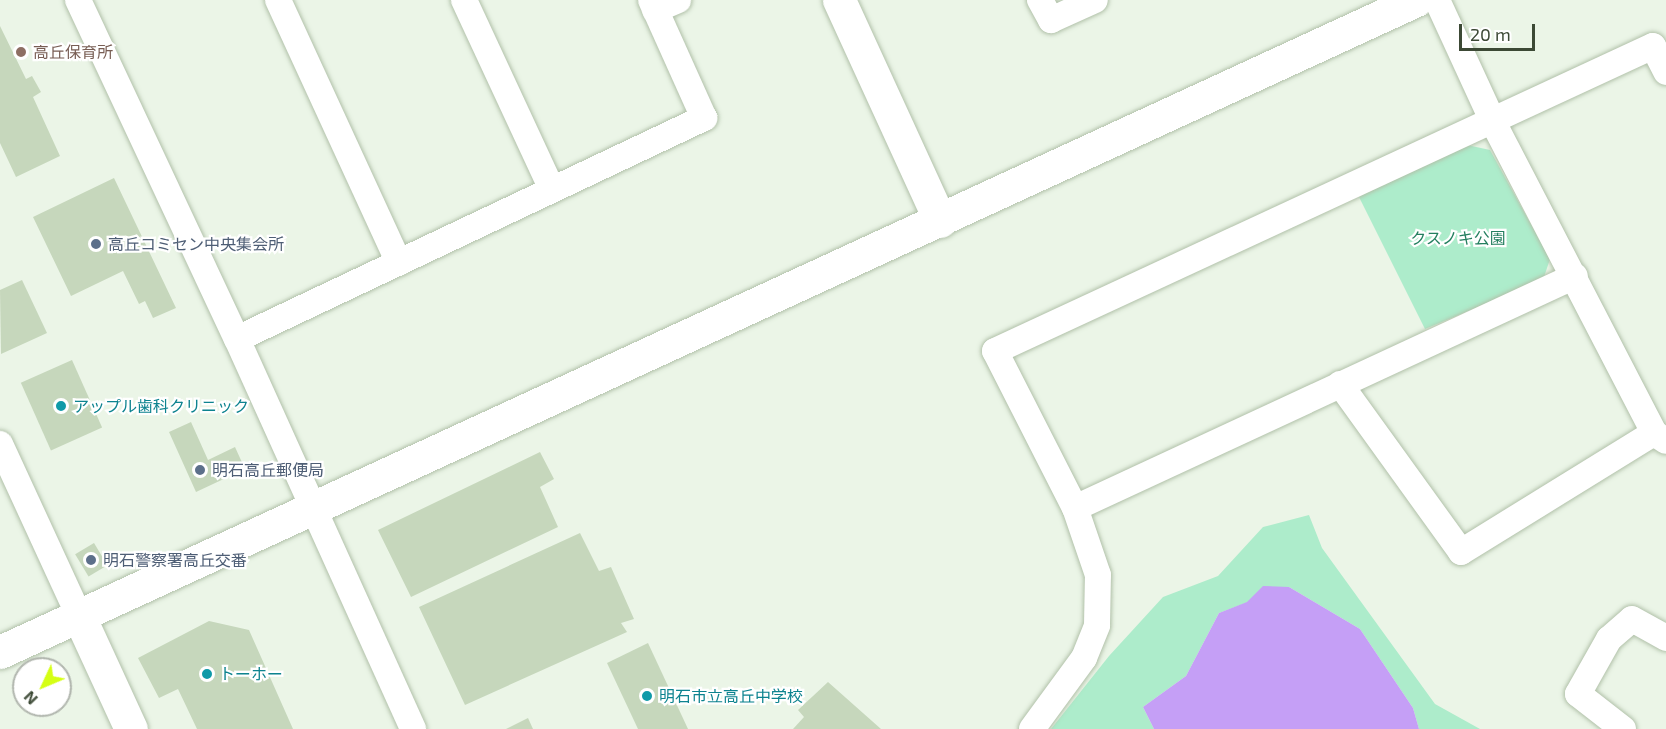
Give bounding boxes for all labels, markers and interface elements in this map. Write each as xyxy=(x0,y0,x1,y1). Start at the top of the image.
scale bar xyxy=(1462,12,1538,50)
text: 20 m xyxy=(1470,23,1511,45)
place label: 高丘保育所 xyxy=(33,42,113,62)
marker: 高丘保育所 xyxy=(14,45,28,59)
park label: クスノキ公園 xyxy=(1410,228,1506,248)
place label: 高丘コミセン中央集会所 xyxy=(108,234,284,254)
marker: 高丘コミセン中央集会所 xyxy=(89,237,103,251)
place label: アップル歯科クリニック xyxy=(73,396,249,416)
marker: アップル歯科クリニック xyxy=(54,399,68,413)
place label: 明石高丘郵便局 xyxy=(212,460,324,480)
marker: 明石高丘郵便局 xyxy=(193,463,207,477)
place label: 明石警察署高丘交番 xyxy=(103,550,247,570)
marker: 明石警察署高丘交番 xyxy=(84,553,98,567)
north arrow xyxy=(12,657,72,717)
place label: トーホー xyxy=(219,664,283,684)
marker: トーホー xyxy=(200,667,214,681)
place label: 明石市立高丘中学校 xyxy=(659,686,803,706)
text: N xyxy=(19,688,41,709)
marker: 明石市立高丘中学校 xyxy=(640,689,654,703)

